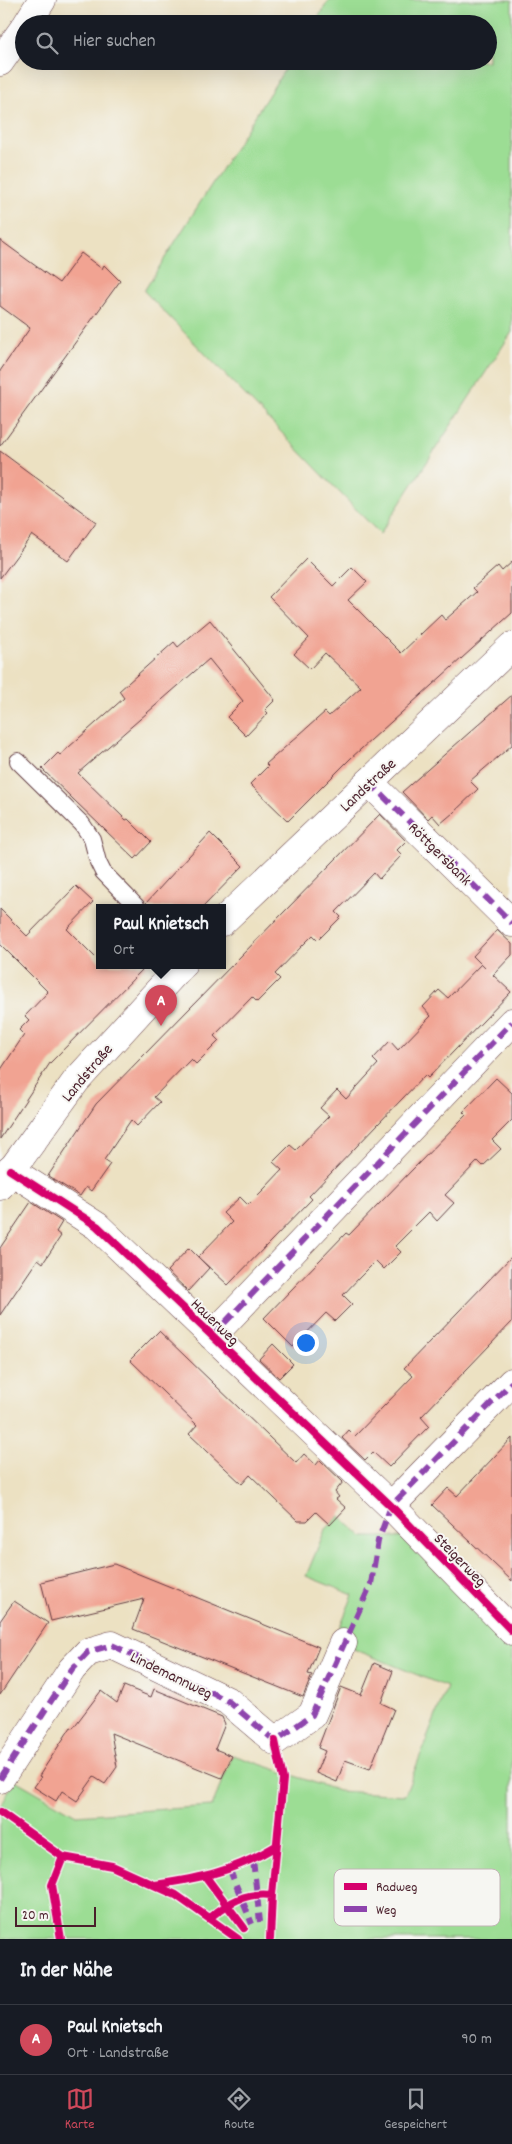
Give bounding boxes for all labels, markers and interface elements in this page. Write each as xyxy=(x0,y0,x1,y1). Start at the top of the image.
search box xyxy=(15,15,497,70)
icon: search xyxy=(33,29,61,57)
text: Hier suchen xyxy=(73,29,156,56)
street label: Landstraße xyxy=(335,754,402,818)
street label: Röttgersbank xyxy=(402,818,476,892)
popup xyxy=(96,904,226,969)
text: Paul Knietsch xyxy=(113,912,209,939)
text: Ort xyxy=(113,939,134,962)
pin: A xyxy=(145,985,177,1026)
street label: Landstraße xyxy=(57,1040,119,1108)
street label: Hauerweg xyxy=(185,1294,244,1352)
your location xyxy=(293,1330,319,1356)
street label: Steigerweg xyxy=(428,1529,491,1593)
street label: Lindemannweg xyxy=(126,1646,216,1706)
legend xyxy=(334,1869,500,1926)
text: Radweg xyxy=(376,1878,417,1898)
text: Weg xyxy=(376,1901,396,1921)
scale bar xyxy=(15,1904,96,1927)
text: 20 m xyxy=(22,1906,49,1926)
text: In der Nähe xyxy=(20,1957,112,1987)
text: Paul Knietsch xyxy=(67,2015,162,2042)
text: A xyxy=(32,2028,40,2051)
text: 90 m xyxy=(461,2028,492,2051)
text: Ort · Landstraße xyxy=(67,2042,169,2065)
tab: Karte xyxy=(65,2085,94,2135)
tab: Route xyxy=(224,2085,255,2135)
tab: Gespeichert xyxy=(384,2085,447,2135)

